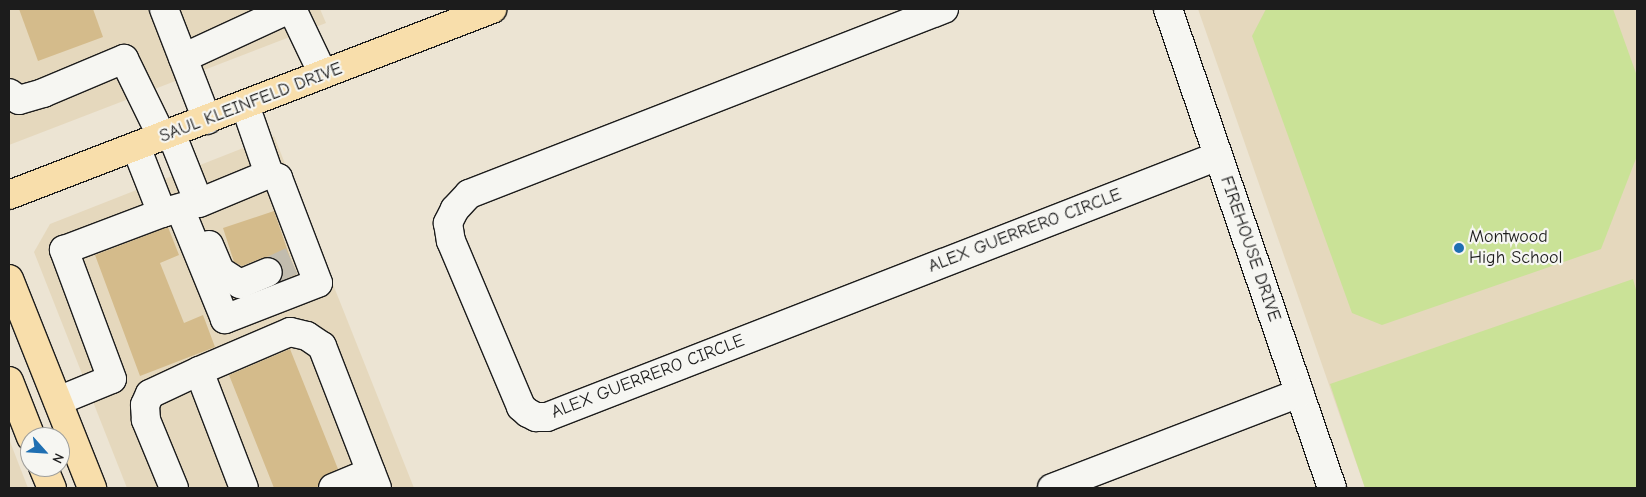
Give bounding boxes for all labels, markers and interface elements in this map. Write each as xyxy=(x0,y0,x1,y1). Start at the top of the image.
street label: SAUL KLEINFELD DRIVE xyxy=(157,58,345,148)
street label: FIREHOUSE DRIVE xyxy=(1215,173,1285,325)
street label: ALEX GUERRERO CIRCLE xyxy=(925,184,1125,278)
place label: Montwood High School xyxy=(1469,227,1563,270)
marker: Montwood High School xyxy=(1453,242,1465,254)
street label: ALEX GUERRERO CIRCLE xyxy=(548,330,748,424)
north arrow xyxy=(20,427,70,477)
text: N xyxy=(48,451,68,466)

